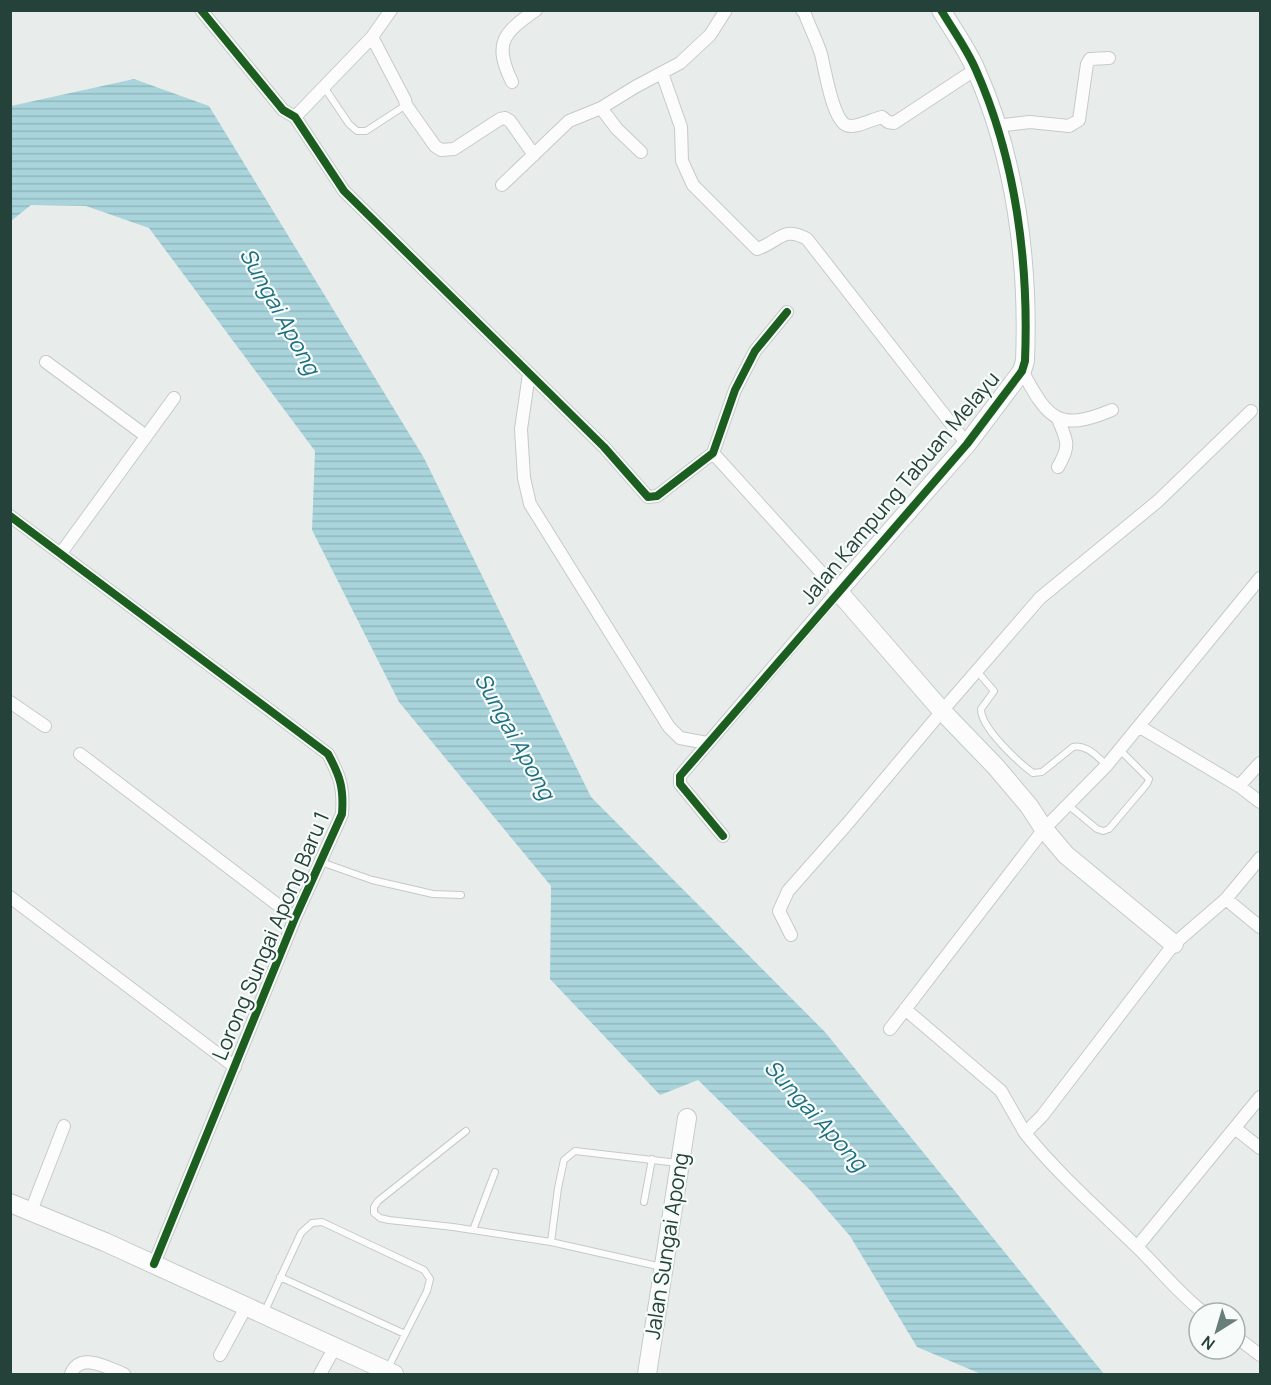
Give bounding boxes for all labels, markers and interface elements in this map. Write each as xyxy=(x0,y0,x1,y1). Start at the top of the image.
water label: Sungai Apong xyxy=(233,242,328,381)
street label: Jalan Kampung Tabuan Melayu xyxy=(793,365,1005,610)
water label: Sungai Apong xyxy=(468,667,563,806)
street label: Lorong Sungai Apong Baru 1 xyxy=(205,807,335,1064)
water label: Sungai Apong xyxy=(758,1053,875,1179)
street label: Jalan Sungai Apong xyxy=(637,1150,695,1341)
north arrow xyxy=(1187,1301,1247,1361)
text: N xyxy=(1197,1331,1219,1355)

